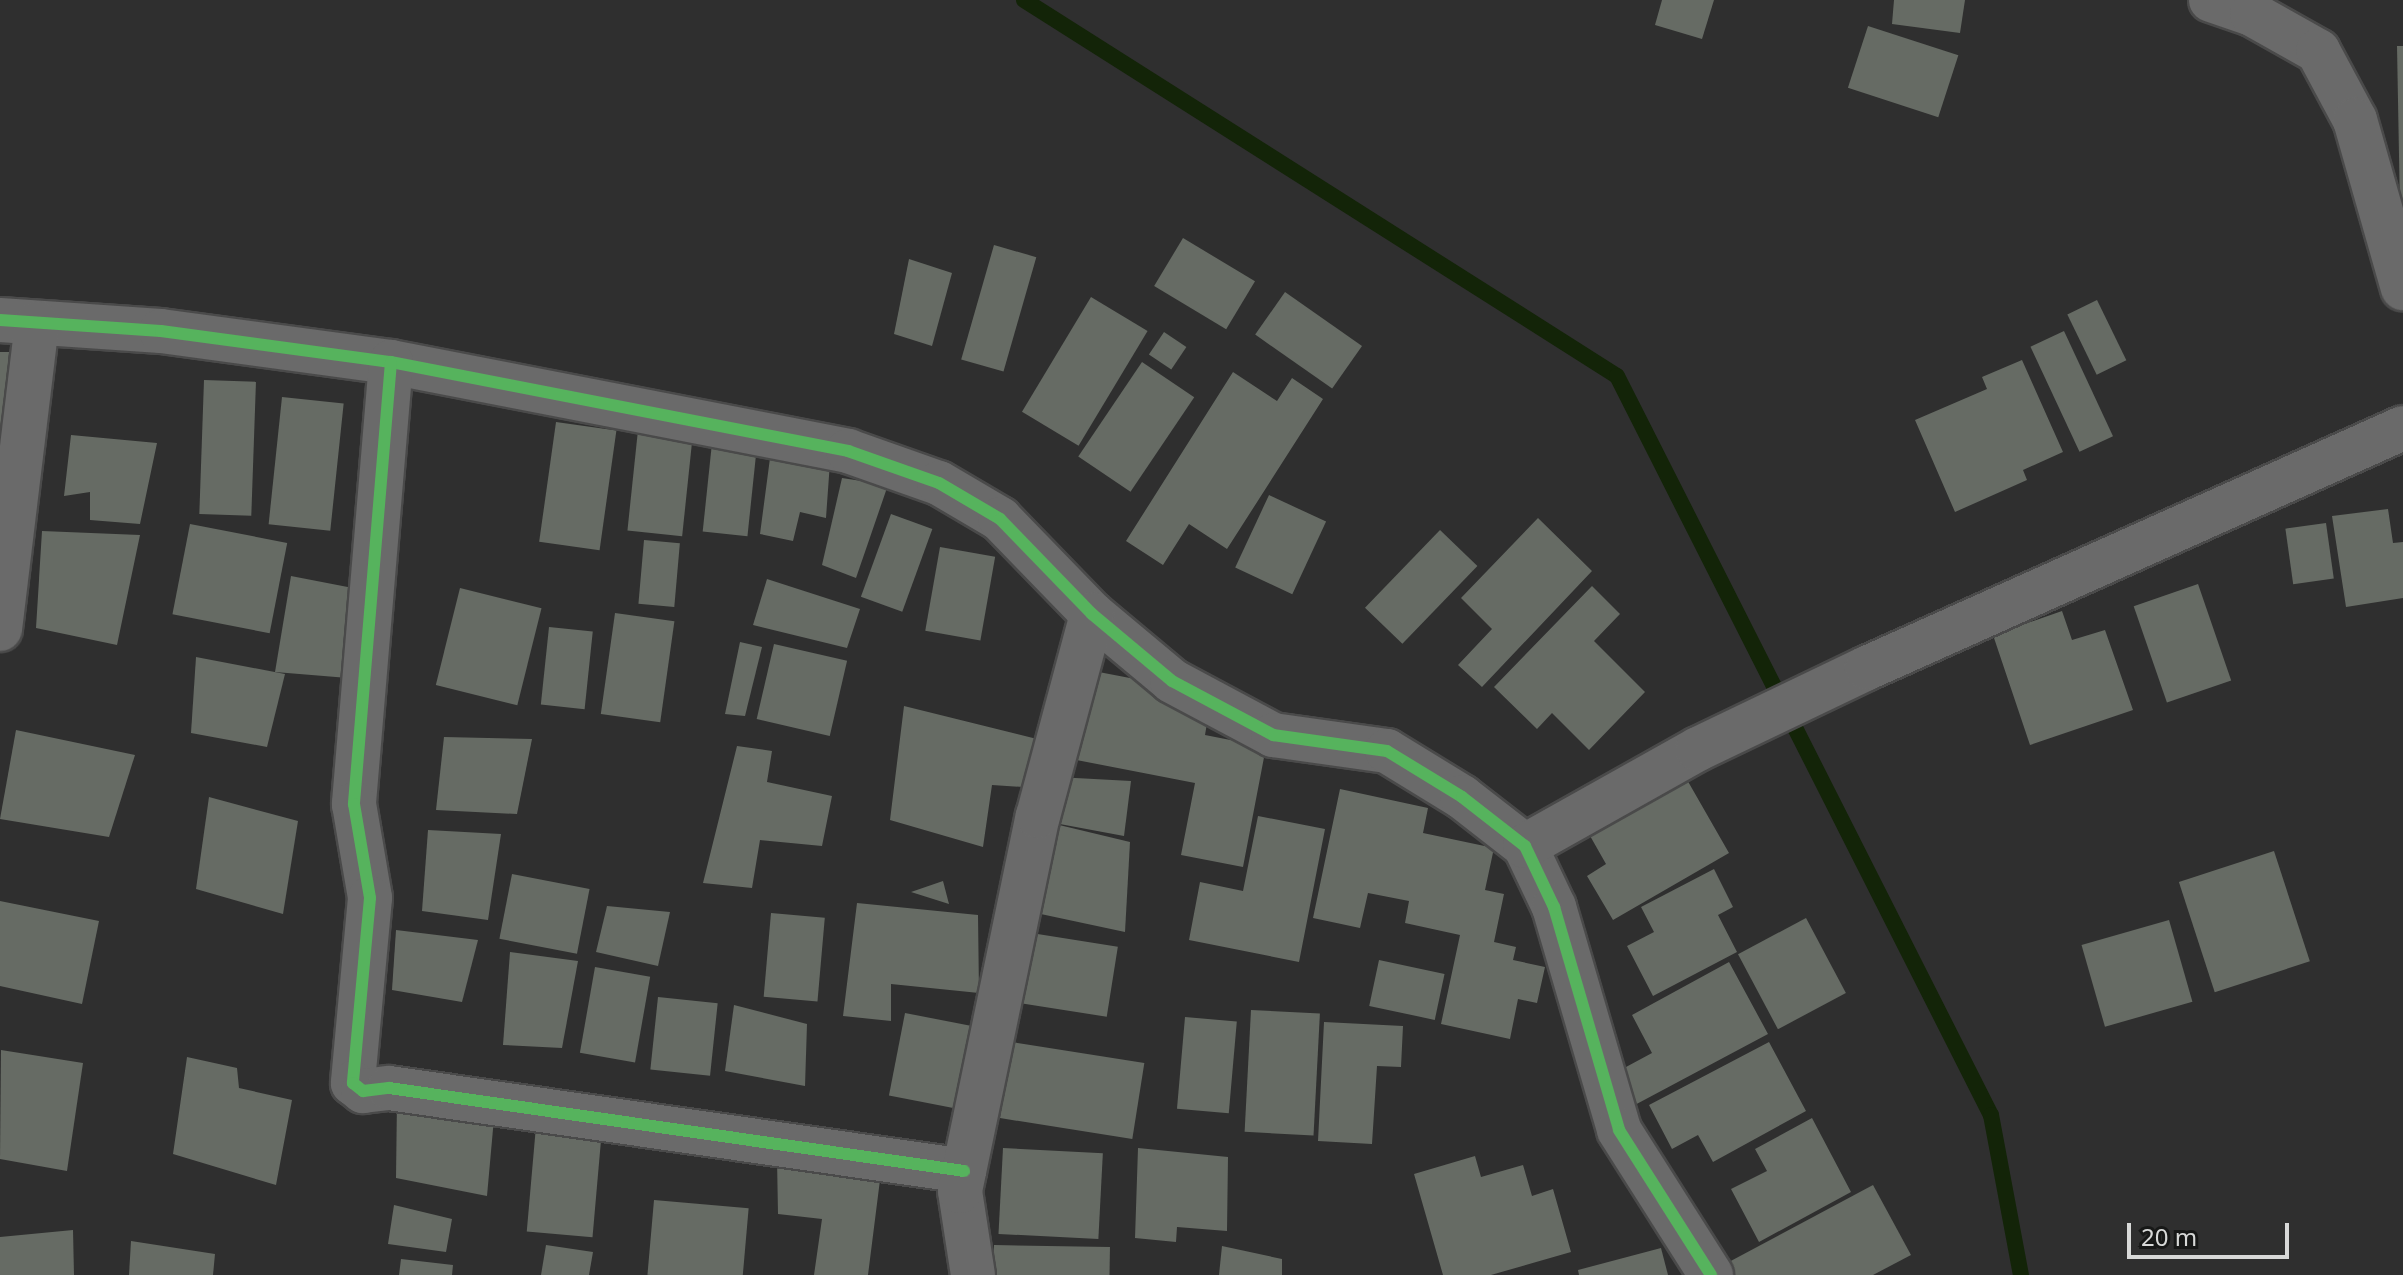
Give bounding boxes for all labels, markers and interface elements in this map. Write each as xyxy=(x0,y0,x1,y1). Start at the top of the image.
scale bar xyxy=(2131,1207,2293,1257)
text: 20 m xyxy=(2141,1220,2197,1253)

